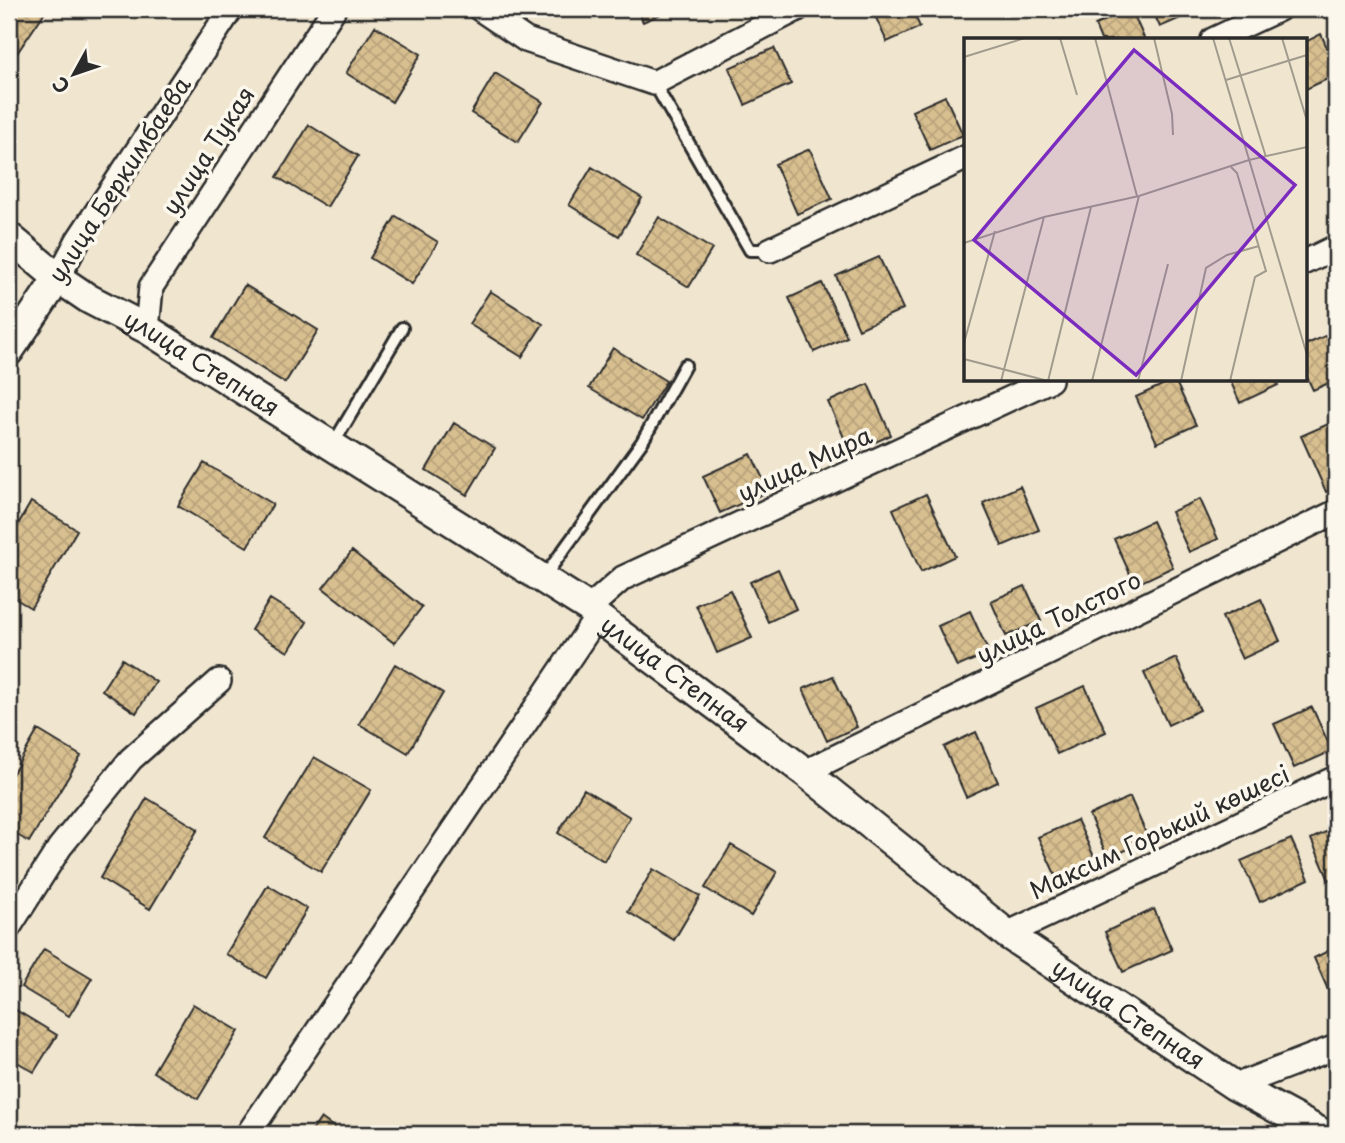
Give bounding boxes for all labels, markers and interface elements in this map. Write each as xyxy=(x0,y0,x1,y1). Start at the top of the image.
north arrow xyxy=(38,38,108,108)
inset map xyxy=(964,38,1306,382)
street label: улица Беркимбаева xyxy=(38,69,199,289)
text: С xyxy=(45,71,76,100)
street label: улица Тукая xyxy=(152,78,262,221)
street label: улица Степная xyxy=(118,300,287,424)
street label: улица Мира xyxy=(731,416,877,510)
street label: улица Толстого xyxy=(970,561,1147,672)
street label: улица Степная xyxy=(594,606,758,741)
street label: Максим Горький көшесі xyxy=(1023,755,1295,907)
street label: улица Степная xyxy=(1045,949,1213,1077)

